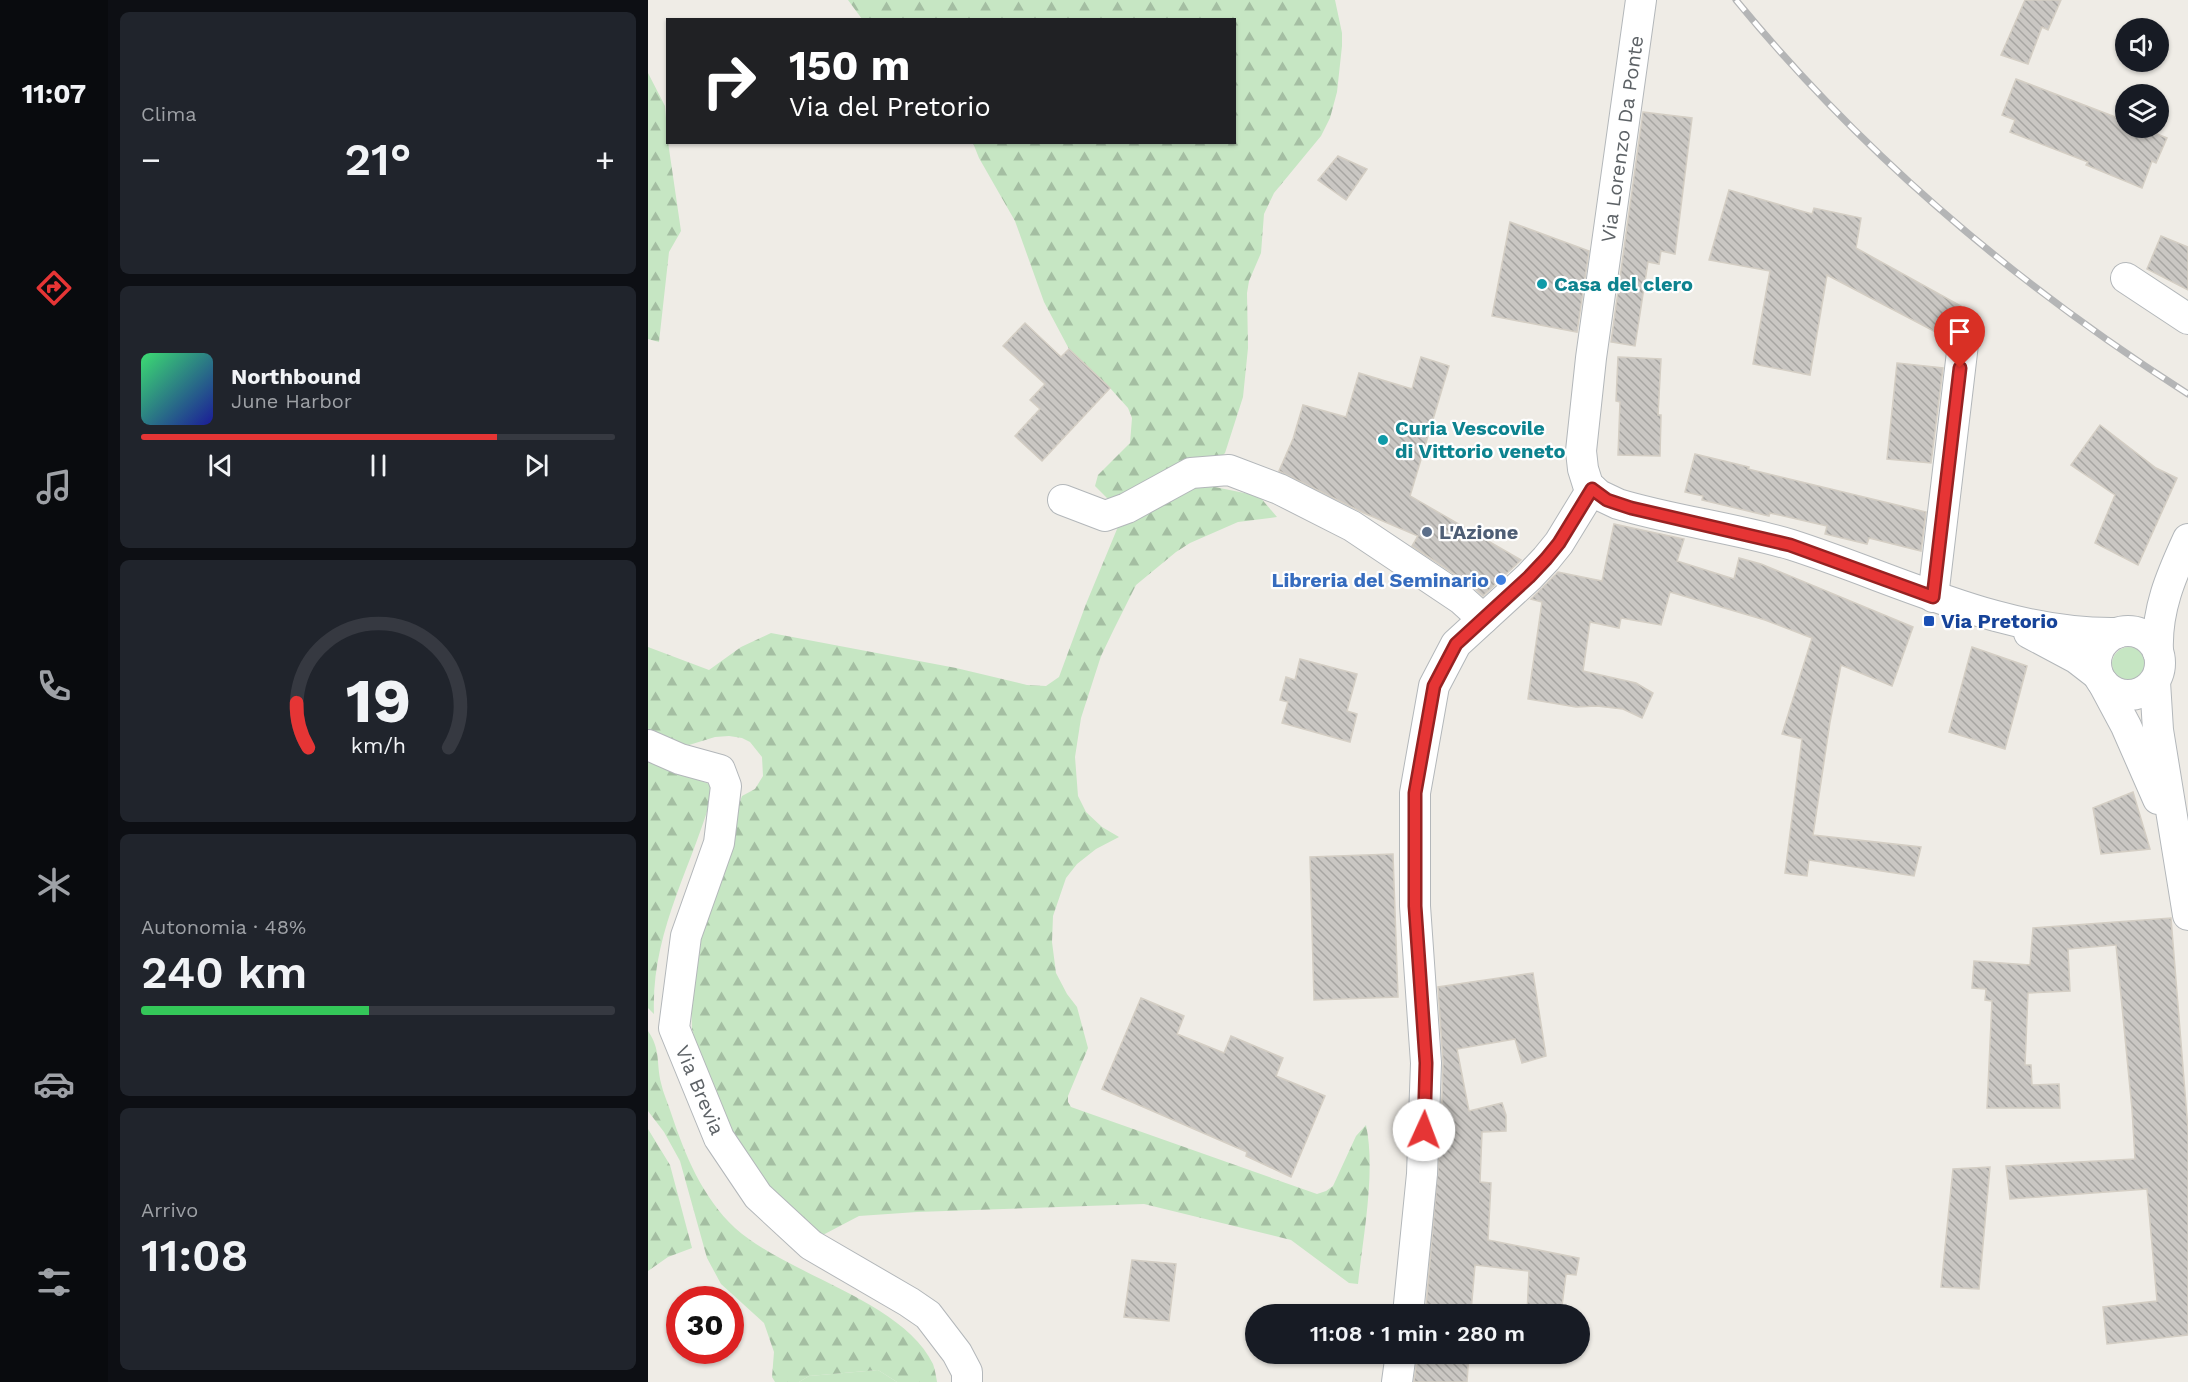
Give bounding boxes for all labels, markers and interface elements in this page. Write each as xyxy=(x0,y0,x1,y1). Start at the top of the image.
map controls xyxy=(2115,18,2169,138)
button: sound xyxy=(2115,18,2169,72)
street label: Via Lorenzo Da Ponte xyxy=(1596,34,1648,244)
text: 150 m xyxy=(789,41,910,90)
icon: right xyxy=(690,42,768,120)
text: 11:07 xyxy=(22,78,86,110)
button: layers xyxy=(2115,84,2169,138)
text: Via del Pretorio xyxy=(789,91,991,123)
text: Clima xyxy=(141,102,197,126)
text: 21° xyxy=(344,133,412,186)
text: − xyxy=(141,140,161,179)
text: + xyxy=(595,140,615,179)
icon: directions xyxy=(33,267,75,309)
place label: Casa del clero xyxy=(1554,272,1693,296)
marker: Casa del clero xyxy=(1535,277,1549,291)
pin xyxy=(1934,306,1985,368)
icon: arrive xyxy=(1943,315,1976,348)
text: Northbound xyxy=(231,364,361,389)
text: June Harbor xyxy=(231,389,352,413)
place label: Curia Vescovile di Vittorio veneto xyxy=(1395,416,1566,463)
marker: Curia Vescovile di Vittorio veneto xyxy=(1376,433,1390,447)
icon: previous xyxy=(204,449,237,482)
icon: pause xyxy=(362,449,395,482)
icon: next xyxy=(520,449,553,482)
icon: music xyxy=(33,466,75,508)
place label: L'Azione xyxy=(1439,520,1518,544)
marker: L'Azione xyxy=(1420,525,1434,539)
place label: Libreria del Seminario xyxy=(1271,568,1489,592)
marker: Libreria del Seminario xyxy=(1494,573,1508,587)
place label: Via Pretorio xyxy=(1941,609,2058,633)
marker: Via Pretorio xyxy=(1922,614,1936,628)
text: 19 xyxy=(345,664,411,737)
icon: phone xyxy=(33,665,75,707)
text: km/h xyxy=(350,733,406,758)
icon: climate xyxy=(33,864,75,906)
text: Autonomia · 48% xyxy=(141,915,306,939)
text: 240 km xyxy=(141,946,307,999)
street label: Via Brevia xyxy=(670,1042,730,1138)
icon: car xyxy=(33,1063,75,1105)
position arrow xyxy=(1392,1098,1456,1162)
text: Arrivo xyxy=(141,1198,198,1222)
text: 11:08 xyxy=(141,1229,249,1282)
icon: filters xyxy=(33,1261,75,1303)
speed limit sign: 30 xyxy=(666,1286,744,1364)
text: 11:08 · 1 min · 280 m xyxy=(1310,1321,1525,1346)

